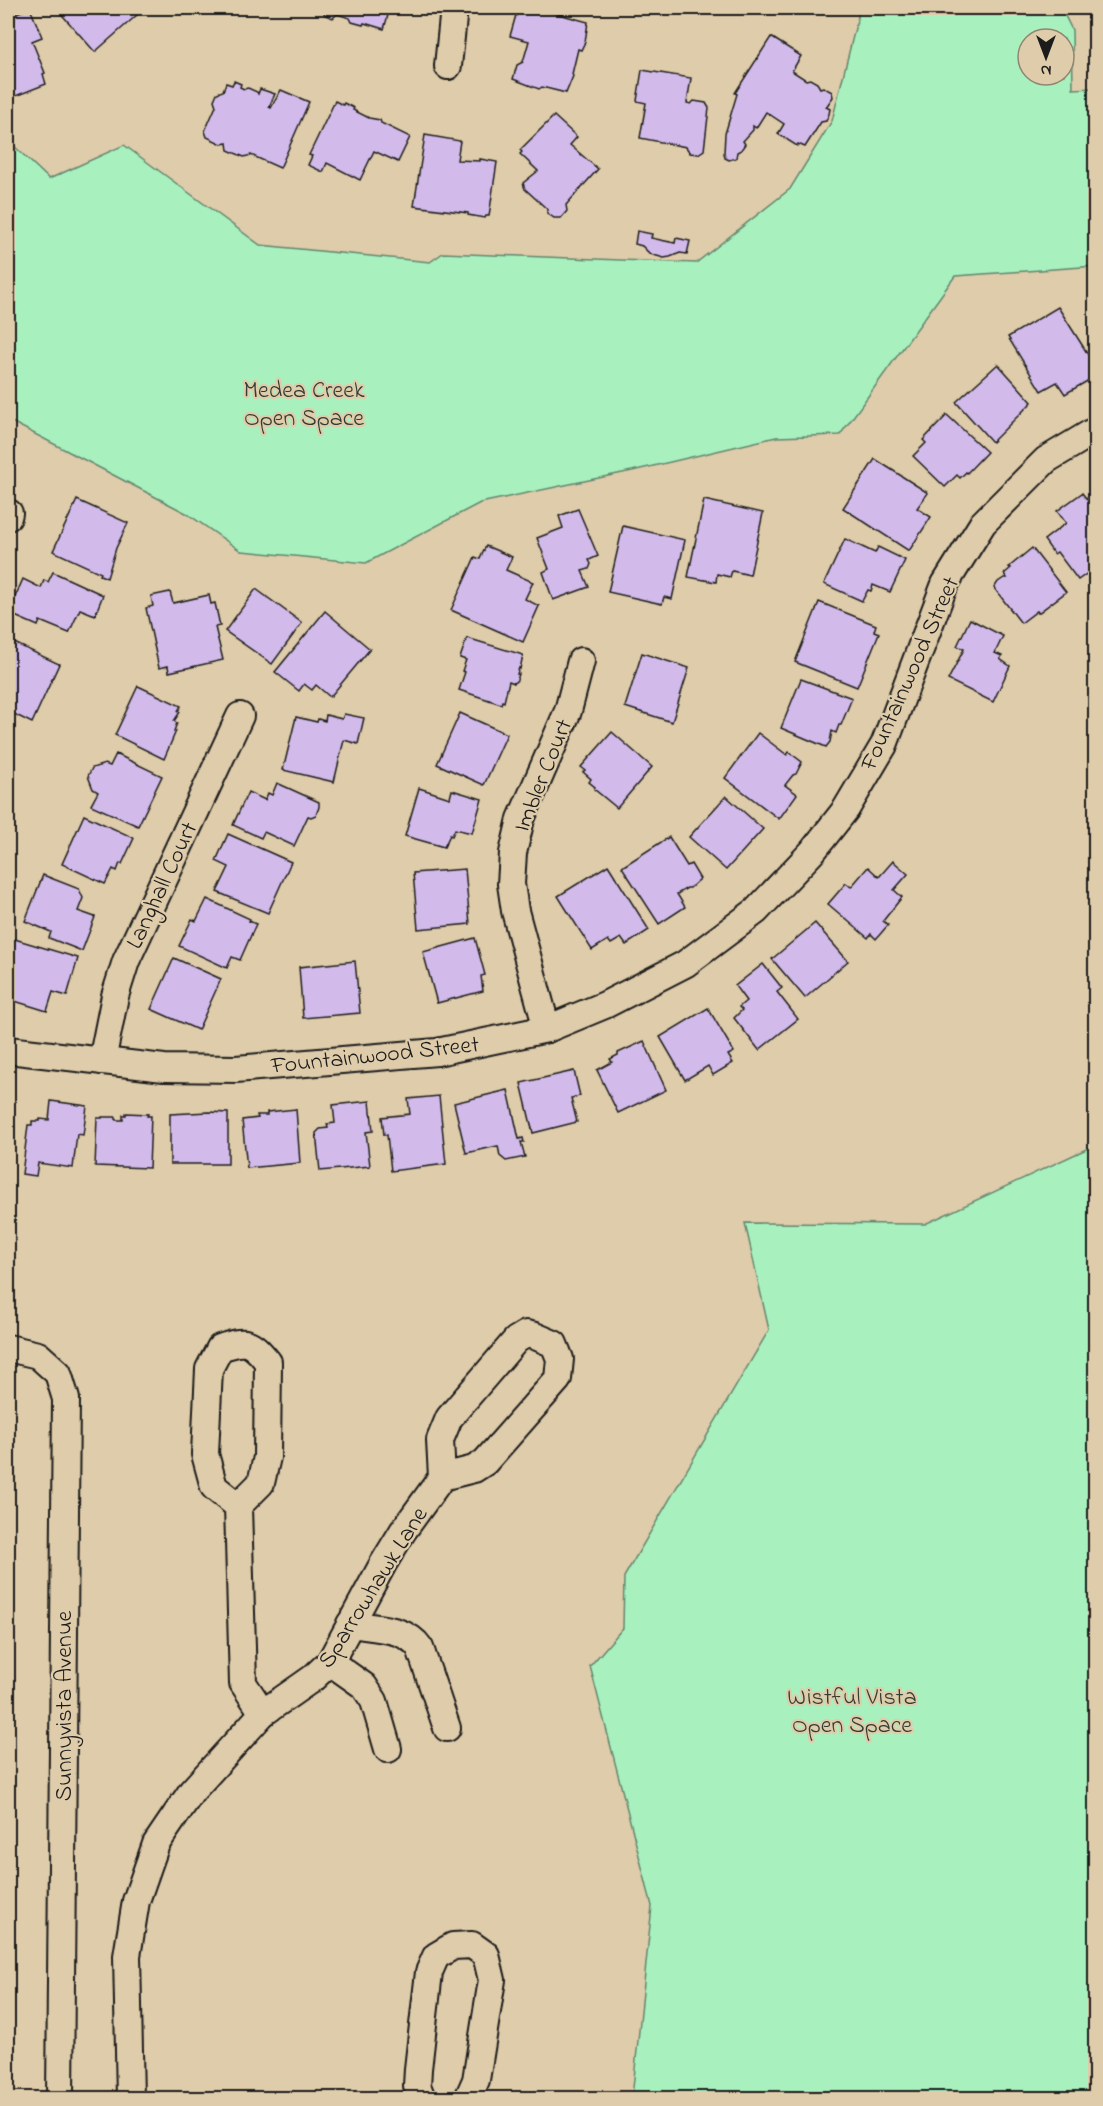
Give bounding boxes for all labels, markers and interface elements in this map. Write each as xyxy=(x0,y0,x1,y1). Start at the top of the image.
north arrow xyxy=(1016,27,1076,87)
text: N xyxy=(1040,58,1051,82)
park label: Medea Creek Open Space xyxy=(243,374,365,437)
street label: Fountainwood Street xyxy=(852,571,970,777)
street label: Imbler Court xyxy=(506,714,583,838)
street label: Langhall Court xyxy=(119,817,208,955)
street label: Fountainwood Street xyxy=(269,1028,481,1085)
street label: Sparrowhawk Lane xyxy=(310,1501,438,1676)
street label: Sunnyvista Avenue xyxy=(48,1610,84,1801)
park label: Wistful Vista Open Space xyxy=(787,1681,917,1744)

